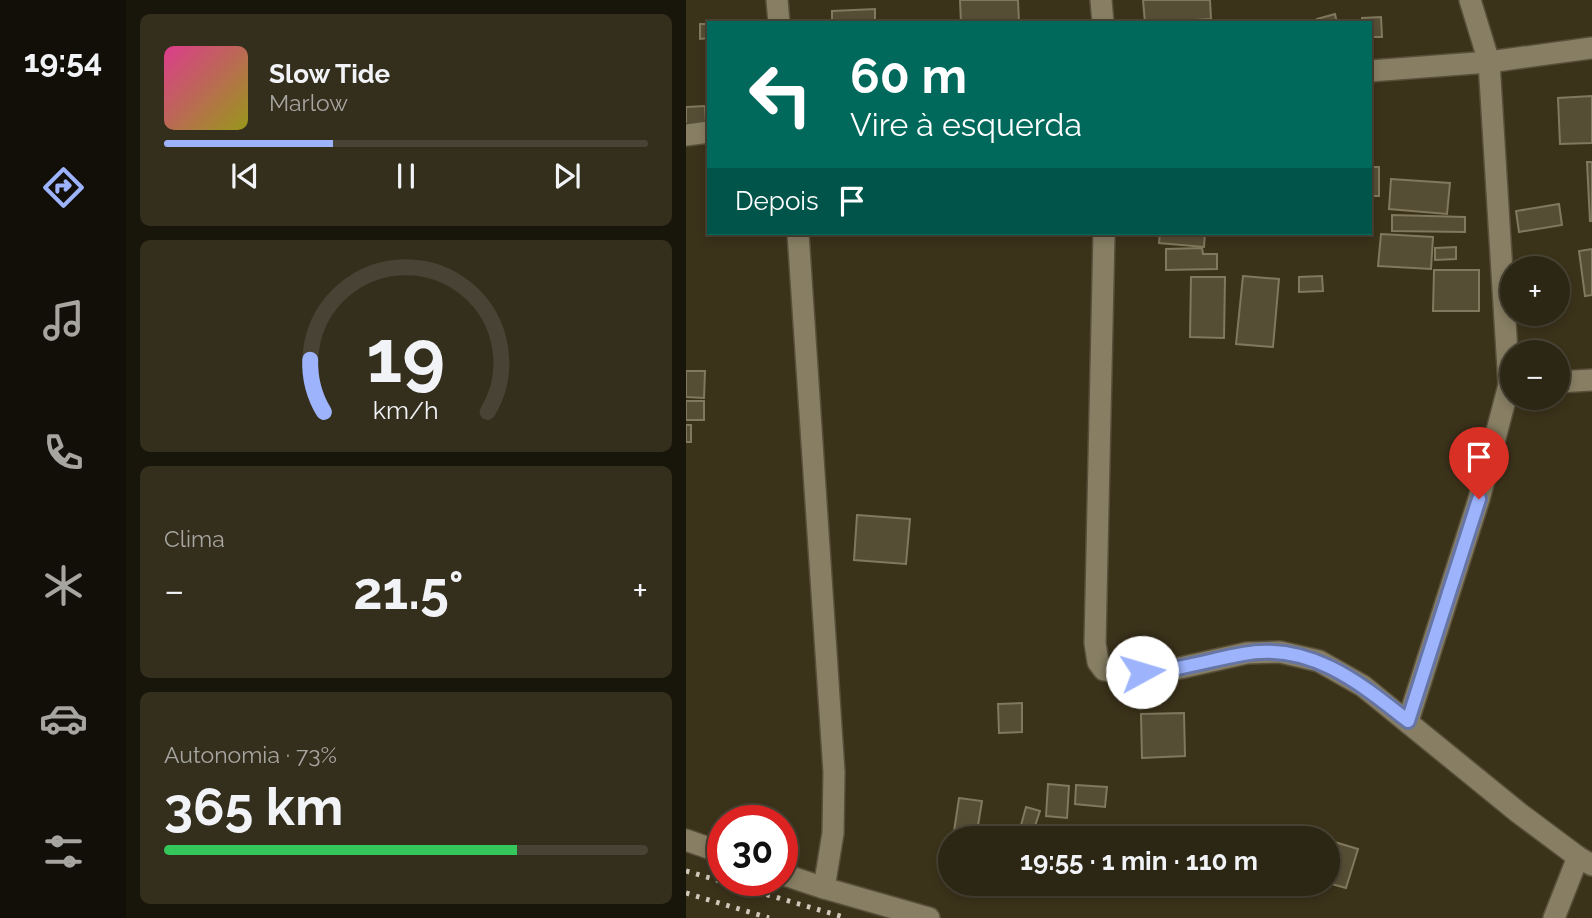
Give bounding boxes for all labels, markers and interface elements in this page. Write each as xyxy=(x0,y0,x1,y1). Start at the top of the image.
text: 19:54 xyxy=(24,42,102,79)
text: 60 m xyxy=(850,47,967,104)
icon: left xyxy=(735,49,826,140)
text: Slow Tide xyxy=(269,59,390,89)
text: Marlow xyxy=(269,89,348,116)
text: Vire à esquerda xyxy=(850,106,1082,143)
icon: previous xyxy=(226,157,264,195)
icon: pause xyxy=(387,157,425,195)
icon: next xyxy=(548,157,586,195)
icon: directions xyxy=(39,163,88,212)
icon: arrive xyxy=(833,182,871,220)
text: Depois xyxy=(735,186,819,216)
map controls xyxy=(1500,256,1570,410)
button: + xyxy=(1500,256,1570,326)
icon: music xyxy=(39,296,88,345)
text: 19 xyxy=(367,314,445,399)
button: − xyxy=(1500,340,1570,410)
text: km/h xyxy=(373,395,439,425)
pin xyxy=(1449,427,1509,499)
icon: phone xyxy=(39,428,88,477)
icon: arrive xyxy=(1460,438,1498,476)
text: Clima xyxy=(164,525,225,552)
text: 21.5° xyxy=(353,560,464,621)
icon: climate xyxy=(39,561,88,610)
text: − xyxy=(164,568,184,613)
text: + xyxy=(632,568,648,613)
position arrow xyxy=(1105,635,1179,709)
icon: car xyxy=(39,694,88,743)
text: Autonomia · 73% xyxy=(164,741,337,768)
text: 365 km xyxy=(164,776,343,837)
speed limit sign: 30 xyxy=(707,805,798,896)
icon: filters xyxy=(39,827,88,876)
text: 19:55 · 1 min · 110 m xyxy=(1020,846,1258,876)

